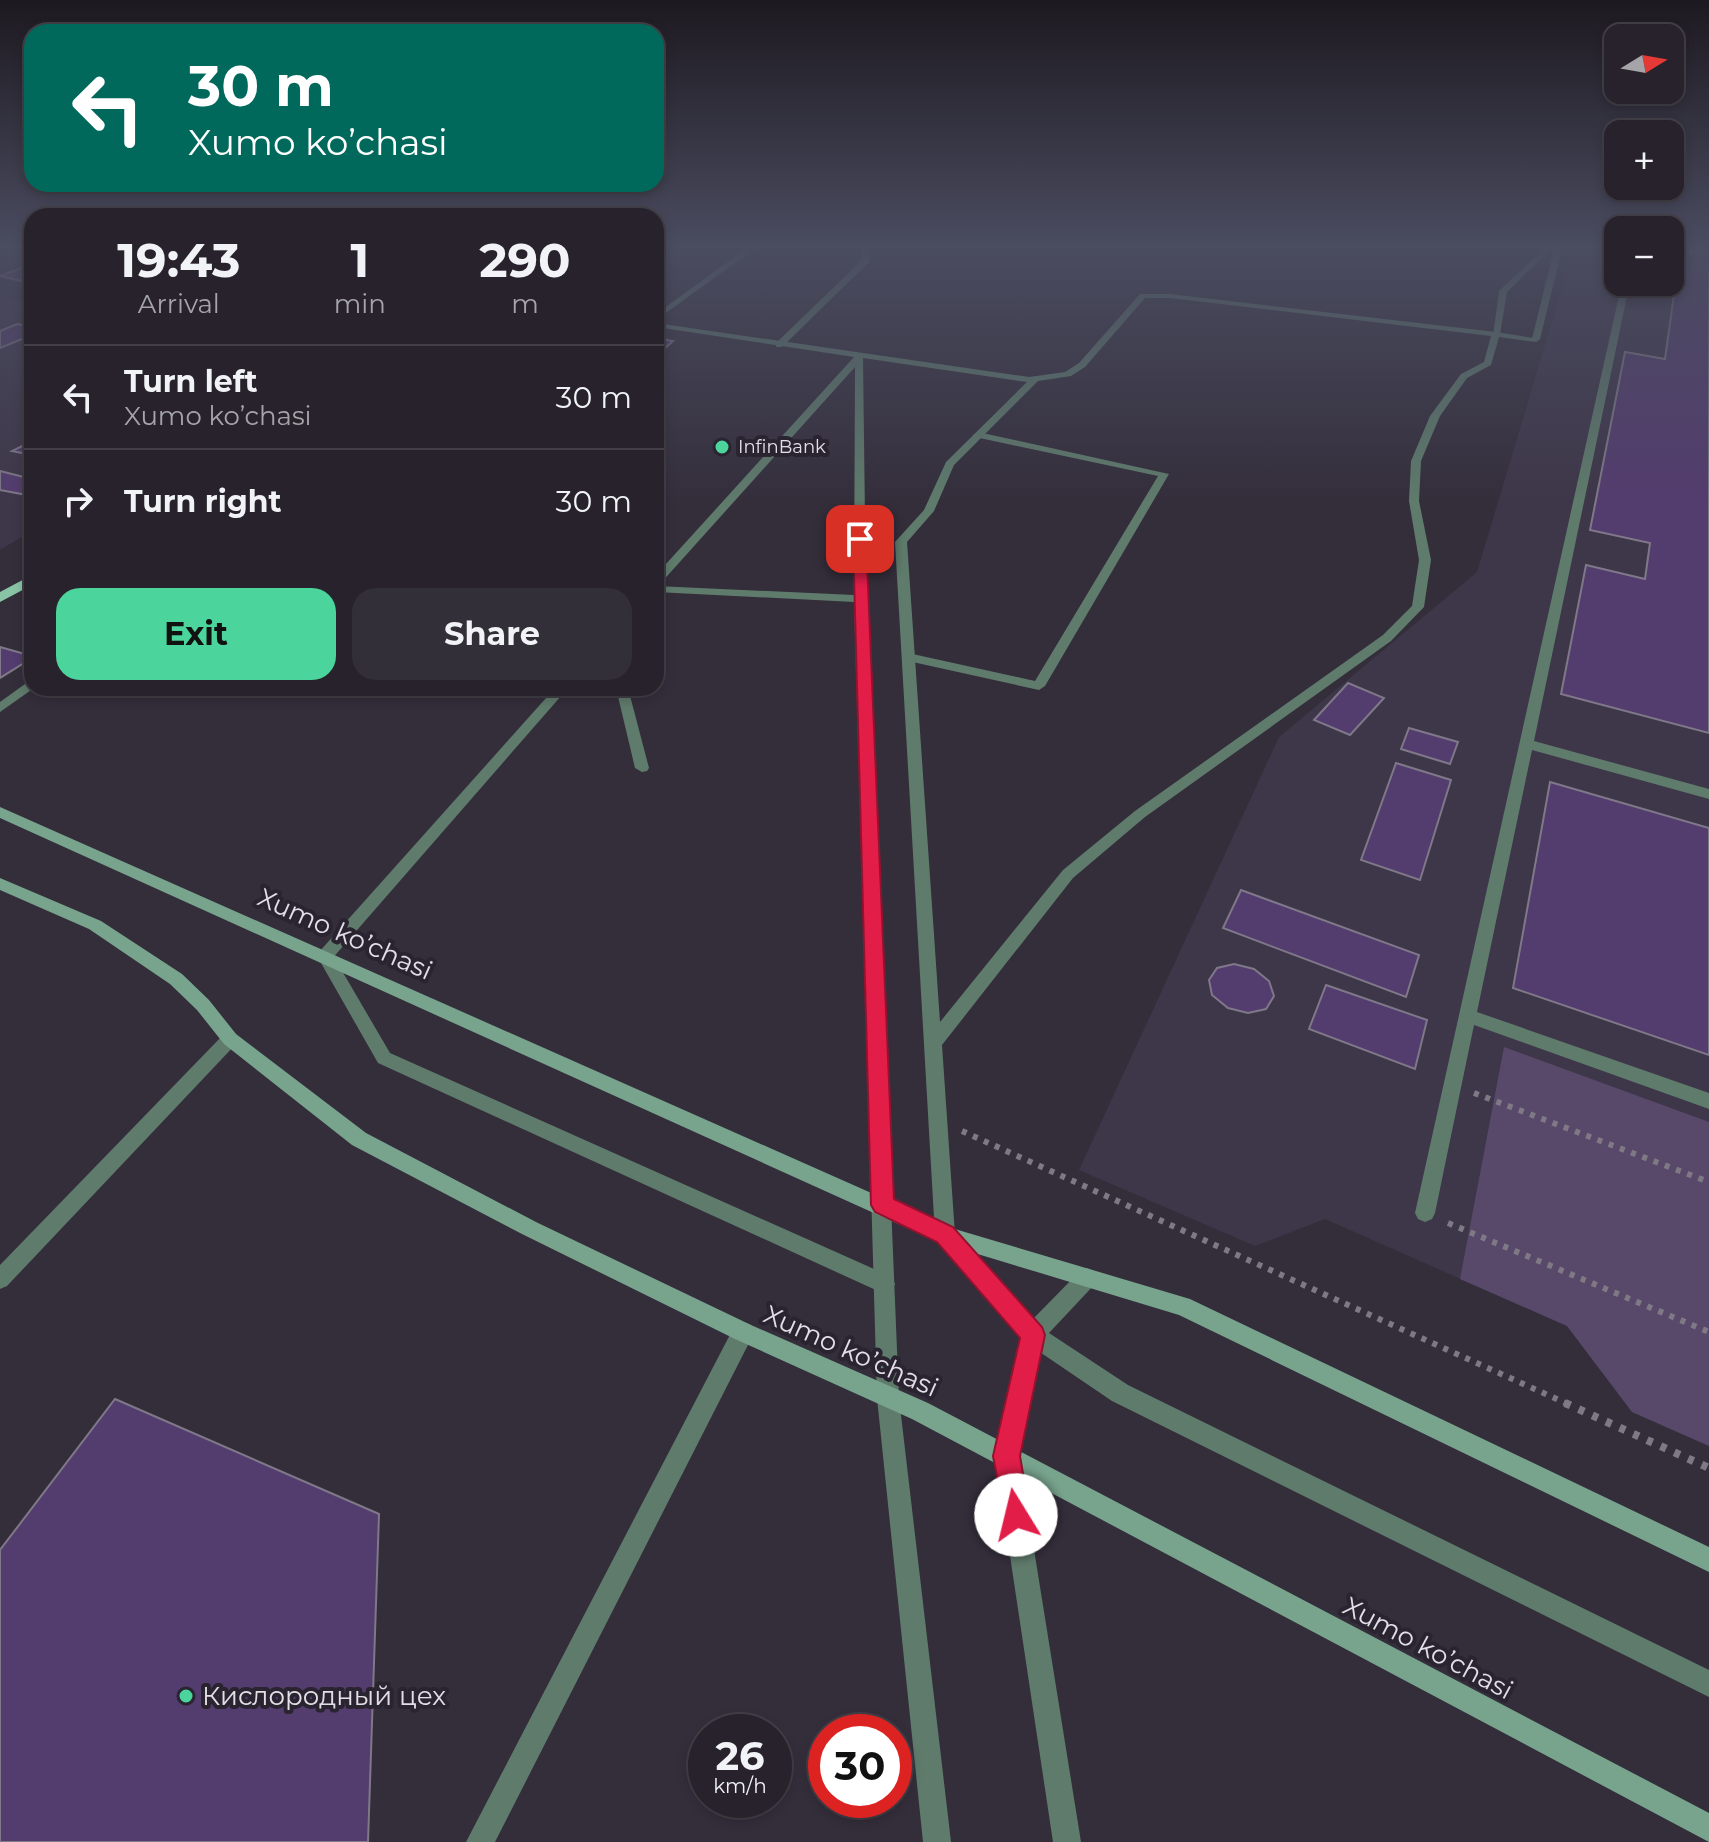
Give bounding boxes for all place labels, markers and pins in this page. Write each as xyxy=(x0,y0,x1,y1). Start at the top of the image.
place label: InfinBank xyxy=(738,436,826,458)
marker: InfinBank xyxy=(713,438,731,456)
pin xyxy=(826,505,894,573)
place label: Кислородный цех xyxy=(202,1680,446,1712)
marker: Кислородный цех xyxy=(177,1687,195,1705)

